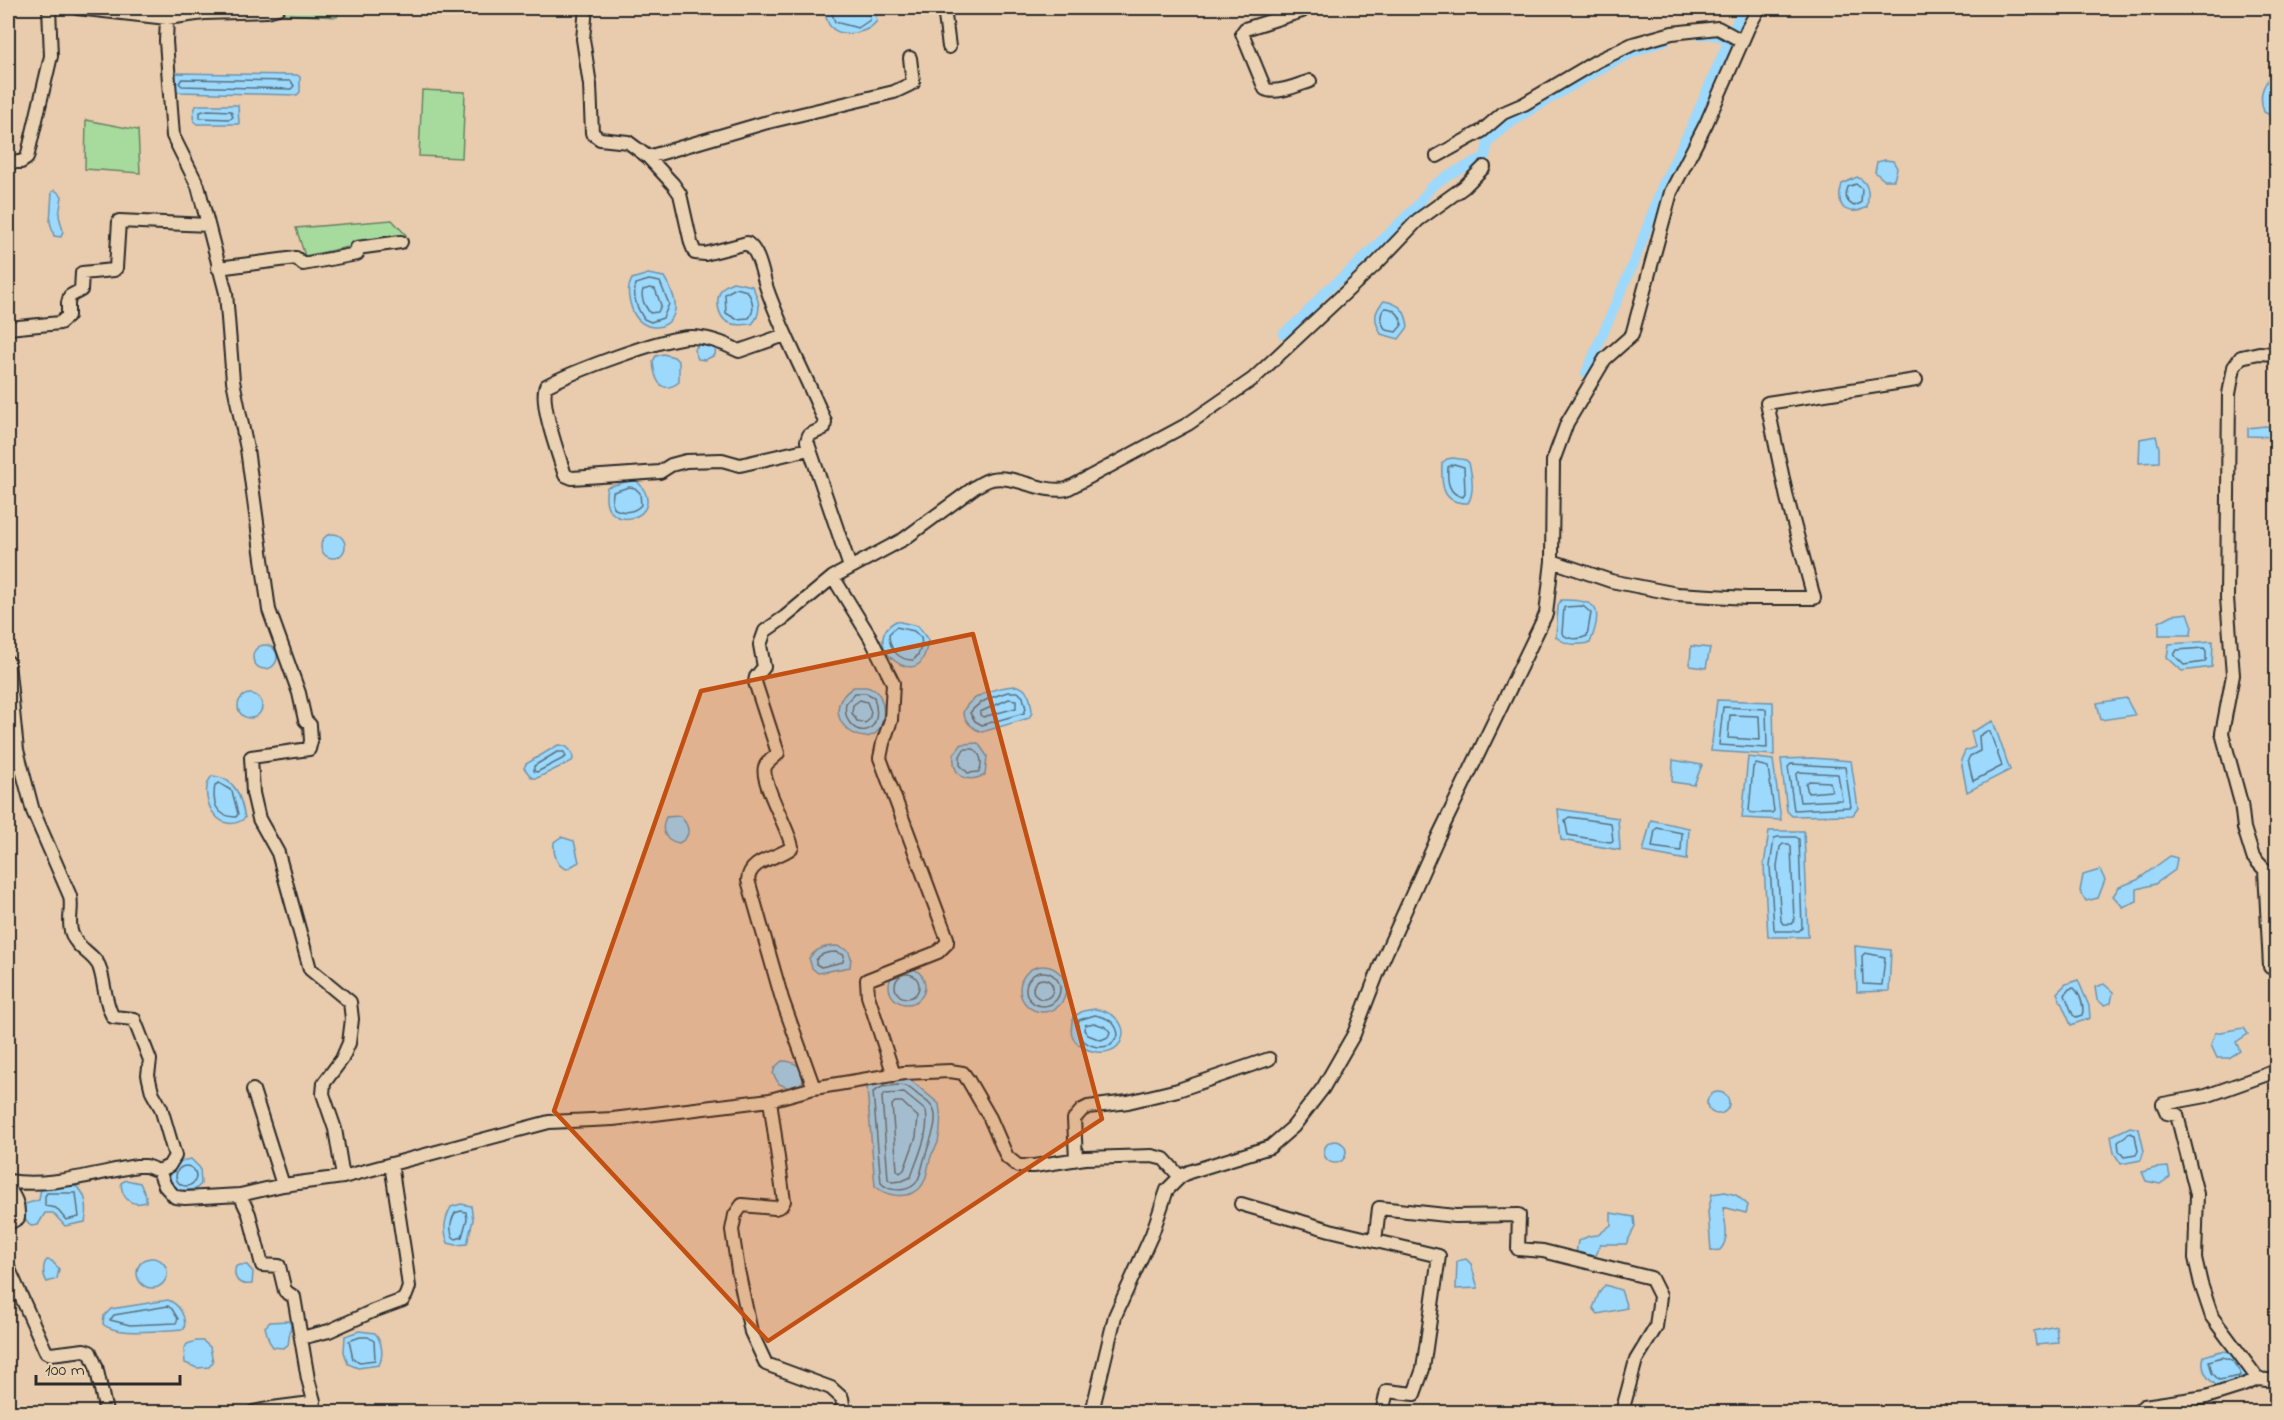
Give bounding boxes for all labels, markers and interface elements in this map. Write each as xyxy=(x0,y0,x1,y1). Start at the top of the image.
scale bar xyxy=(36,1348,180,1386)
text: 100 m xyxy=(45,1358,85,1384)

